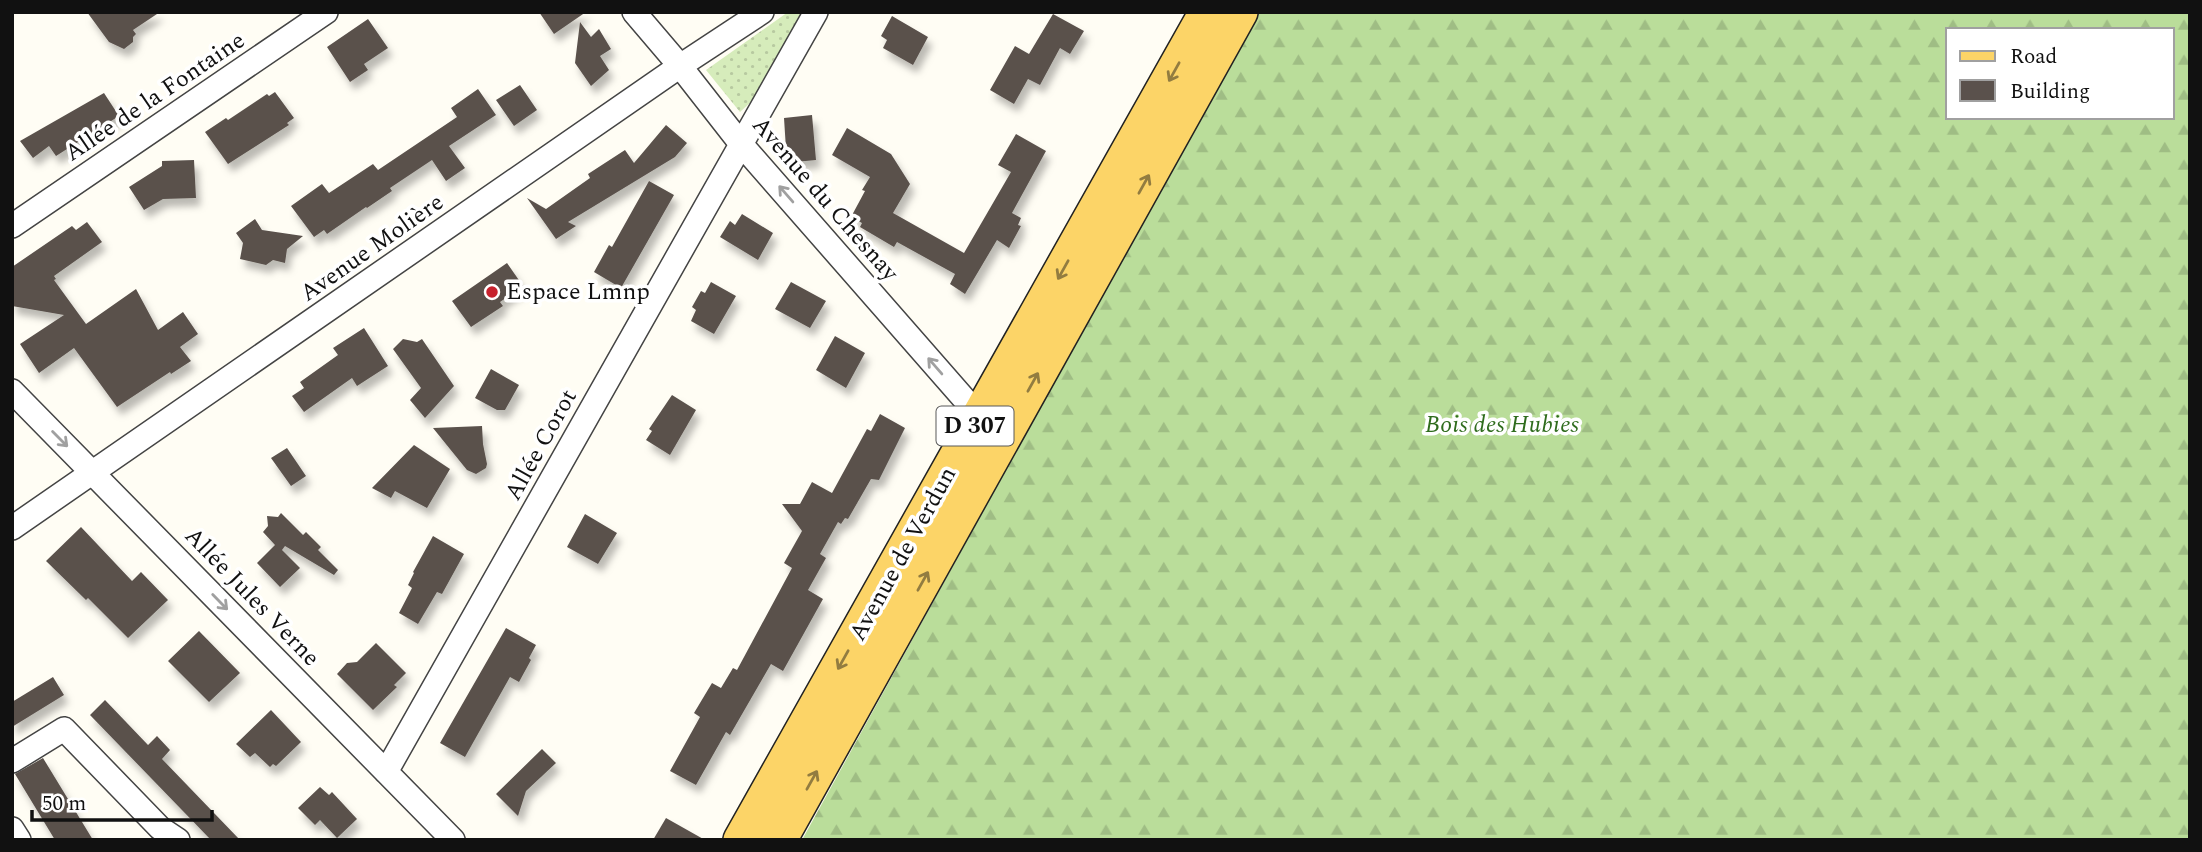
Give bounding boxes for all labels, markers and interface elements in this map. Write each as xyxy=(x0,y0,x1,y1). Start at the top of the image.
street label: Allée de la Fontaine xyxy=(57,23,253,171)
legend xyxy=(1946,28,2174,119)
text: Road xyxy=(2010,41,2057,73)
one-way arrow xyxy=(1167,61,1181,81)
text: Building xyxy=(2010,76,2090,108)
street label: Avenue du Chesnay xyxy=(743,109,908,291)
one-way arrow xyxy=(1138,174,1151,195)
street label: Avenue Molière xyxy=(293,185,451,311)
one-way arrow xyxy=(778,186,794,204)
one-way arrow xyxy=(1056,259,1069,280)
place label: Espace Lmnp xyxy=(506,274,650,310)
marker: Espace Lmnp xyxy=(484,284,500,300)
one-way arrow xyxy=(927,357,943,375)
one-way arrow xyxy=(1026,373,1040,393)
street label: Allée Corot xyxy=(496,383,586,507)
road number: D 307 xyxy=(936,406,1014,446)
park label: Bois des Hubies xyxy=(1425,407,1580,443)
one-way arrow xyxy=(52,431,69,448)
street label: Avenue de Verdun xyxy=(840,460,966,648)
street label: Allée Jules Verne xyxy=(176,519,328,675)
one-way arrow xyxy=(916,572,930,592)
one-way arrow xyxy=(211,593,228,610)
one-way arrow xyxy=(836,650,850,670)
one-way arrow xyxy=(806,770,819,791)
scale bar xyxy=(32,778,212,822)
text: 50 m xyxy=(42,788,86,820)

